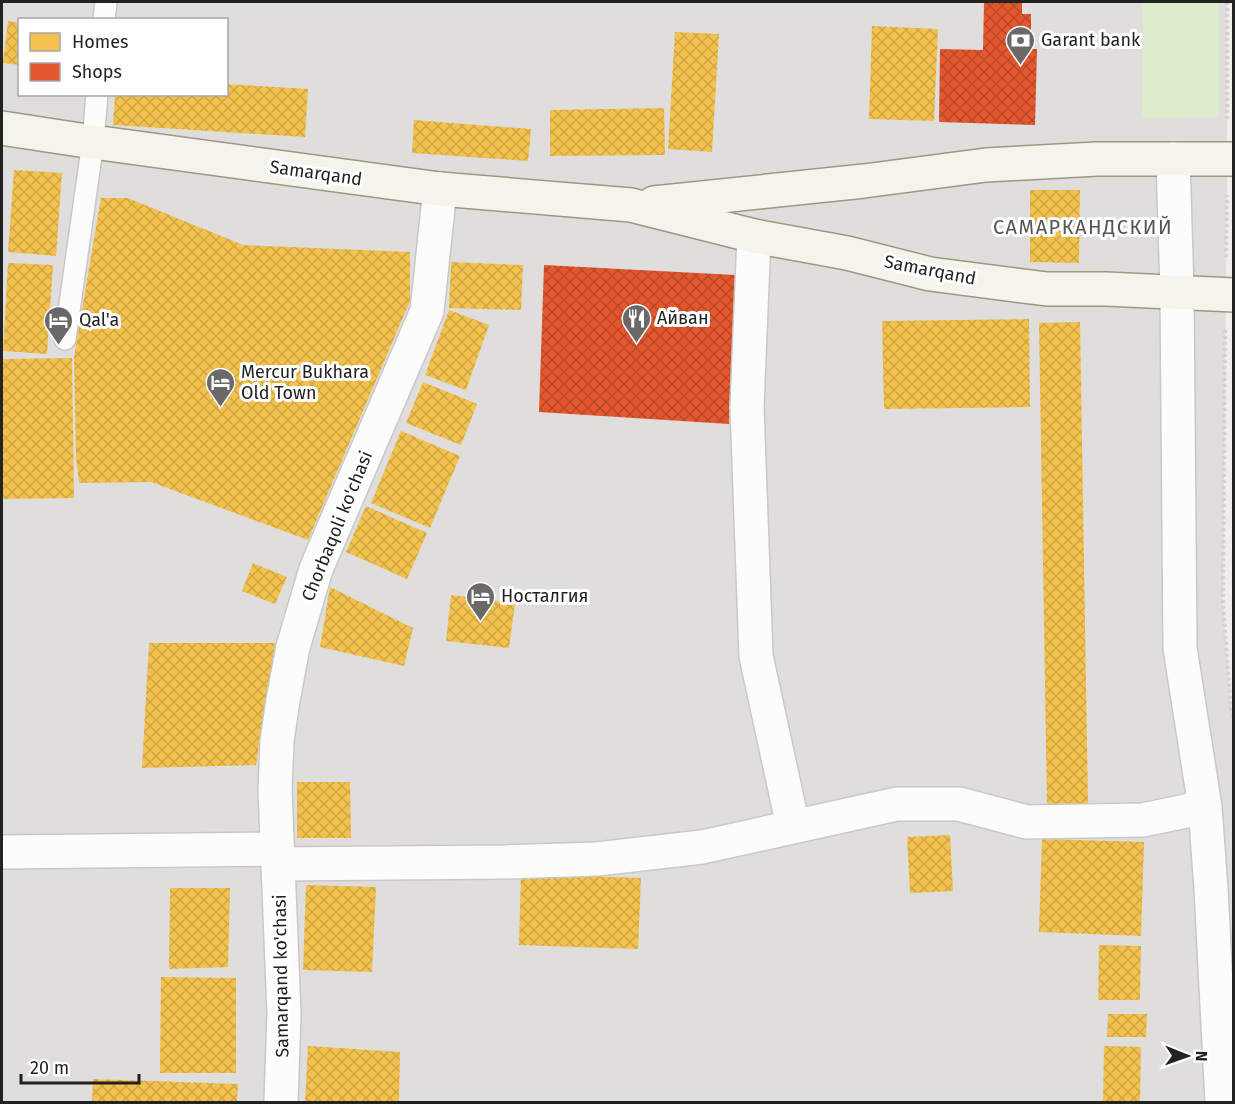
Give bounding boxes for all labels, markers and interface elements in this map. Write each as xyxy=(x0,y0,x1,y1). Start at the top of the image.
legend xyxy=(18,18,228,96)
bank icon: Garant bank xyxy=(1004,24,1036,66)
place label: Garant bank xyxy=(1041,29,1141,51)
text: Homes xyxy=(72,31,128,53)
text: Shops xyxy=(72,61,122,83)
street label: Samarqand xyxy=(268,156,364,190)
district label: САМАРКАНДСКИЙ xyxy=(993,215,1173,239)
street label: Samarqand xyxy=(882,250,978,290)
restaurant icon: Айван xyxy=(620,302,652,344)
hotel icon: Qal'a xyxy=(42,304,74,346)
place label: Айван xyxy=(657,307,709,329)
place label: Qal'a xyxy=(79,309,119,331)
place label: Mercur Bukhara Old Town xyxy=(241,361,369,404)
hotel icon: Mercur Bukhara Old Town xyxy=(204,366,236,408)
street label: Chorbaqoli ko'chasi xyxy=(297,448,377,604)
hotel icon: Носталгия xyxy=(464,580,496,622)
place label: Носталгия xyxy=(501,585,588,607)
street label: Samarqand ko'chasi xyxy=(269,894,293,1058)
north arrow xyxy=(1157,1026,1217,1086)
scale bar xyxy=(21,1047,140,1085)
text: N xyxy=(1192,1051,1211,1062)
text: 20 m xyxy=(30,1057,69,1079)

